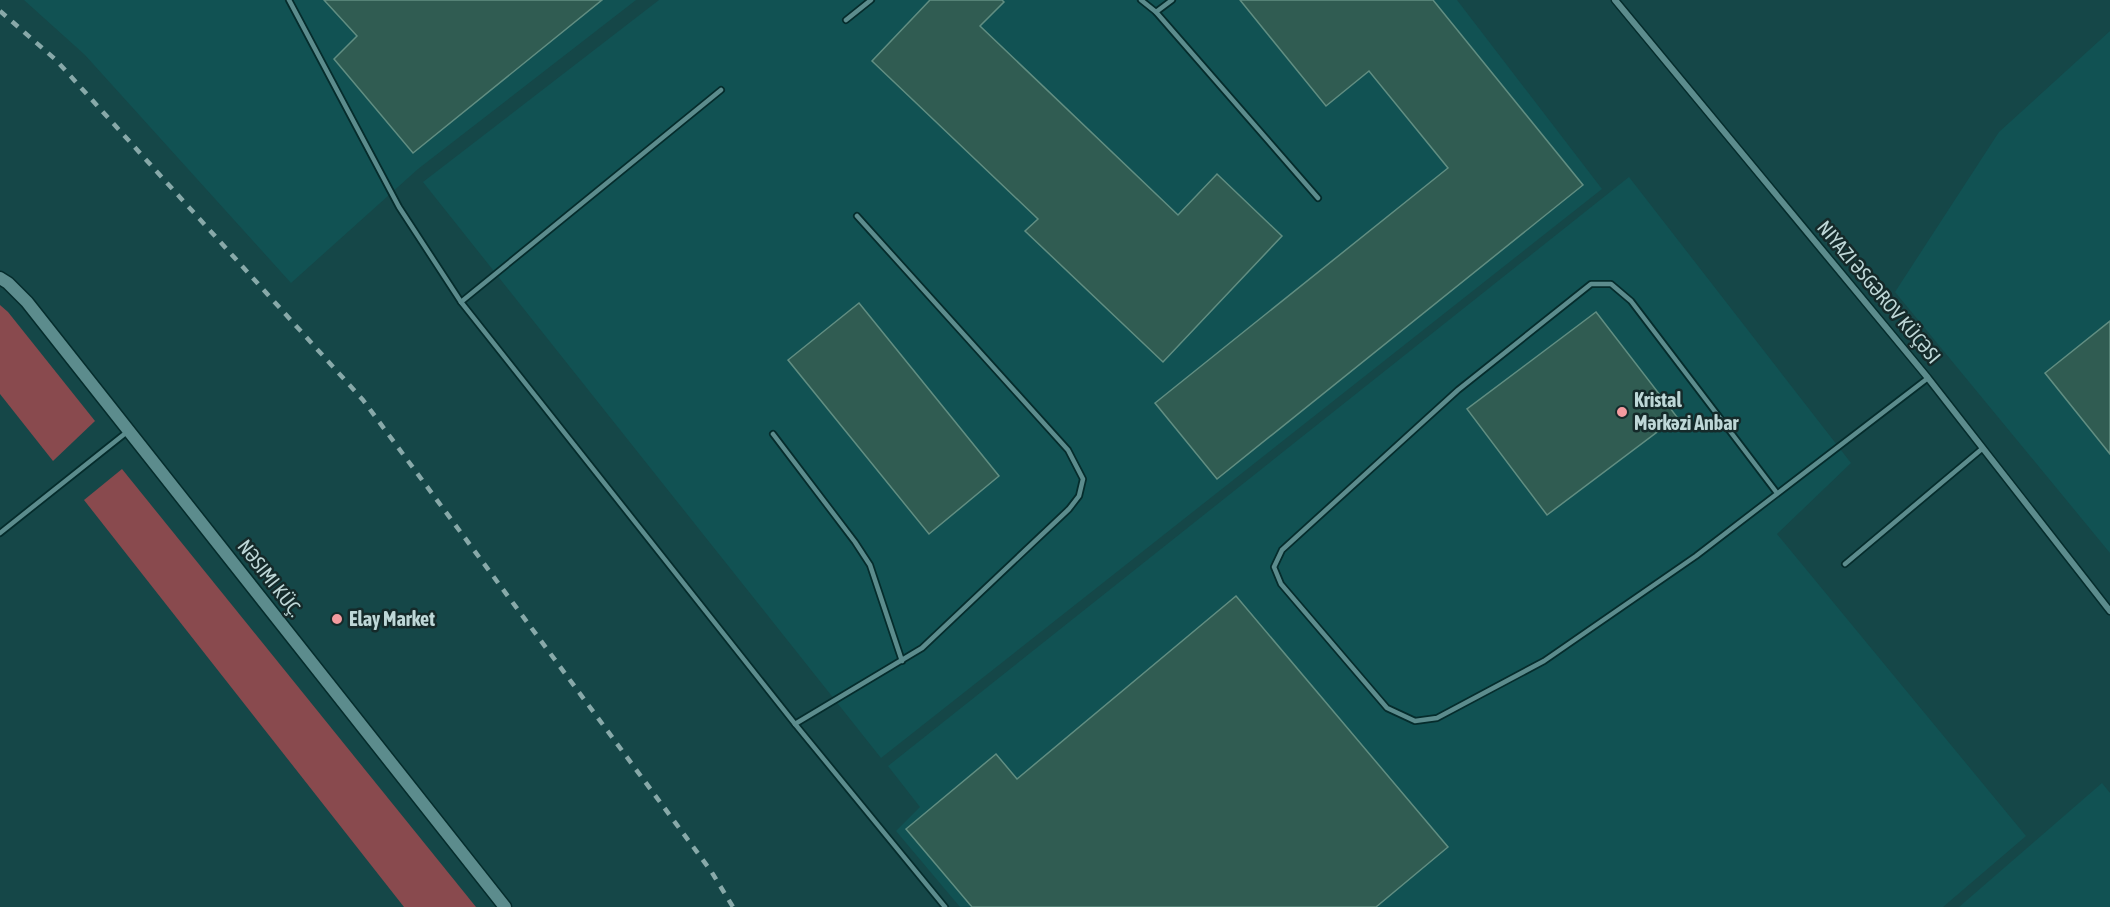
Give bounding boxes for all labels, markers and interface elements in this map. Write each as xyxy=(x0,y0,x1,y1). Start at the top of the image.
street label: NIYAZI ƏSGƏROV KÜÇƏSI xyxy=(1813,216,1946,368)
place label: Kristal Mərkəzi Anbar xyxy=(1634,388,1739,434)
marker: Kristal Mərkəzi Anbar xyxy=(1615,405,1629,419)
street label: NƏSIMI KÜÇ. xyxy=(233,535,308,621)
place label: Elay Market xyxy=(349,607,435,630)
marker: Elay Market xyxy=(330,612,344,626)

